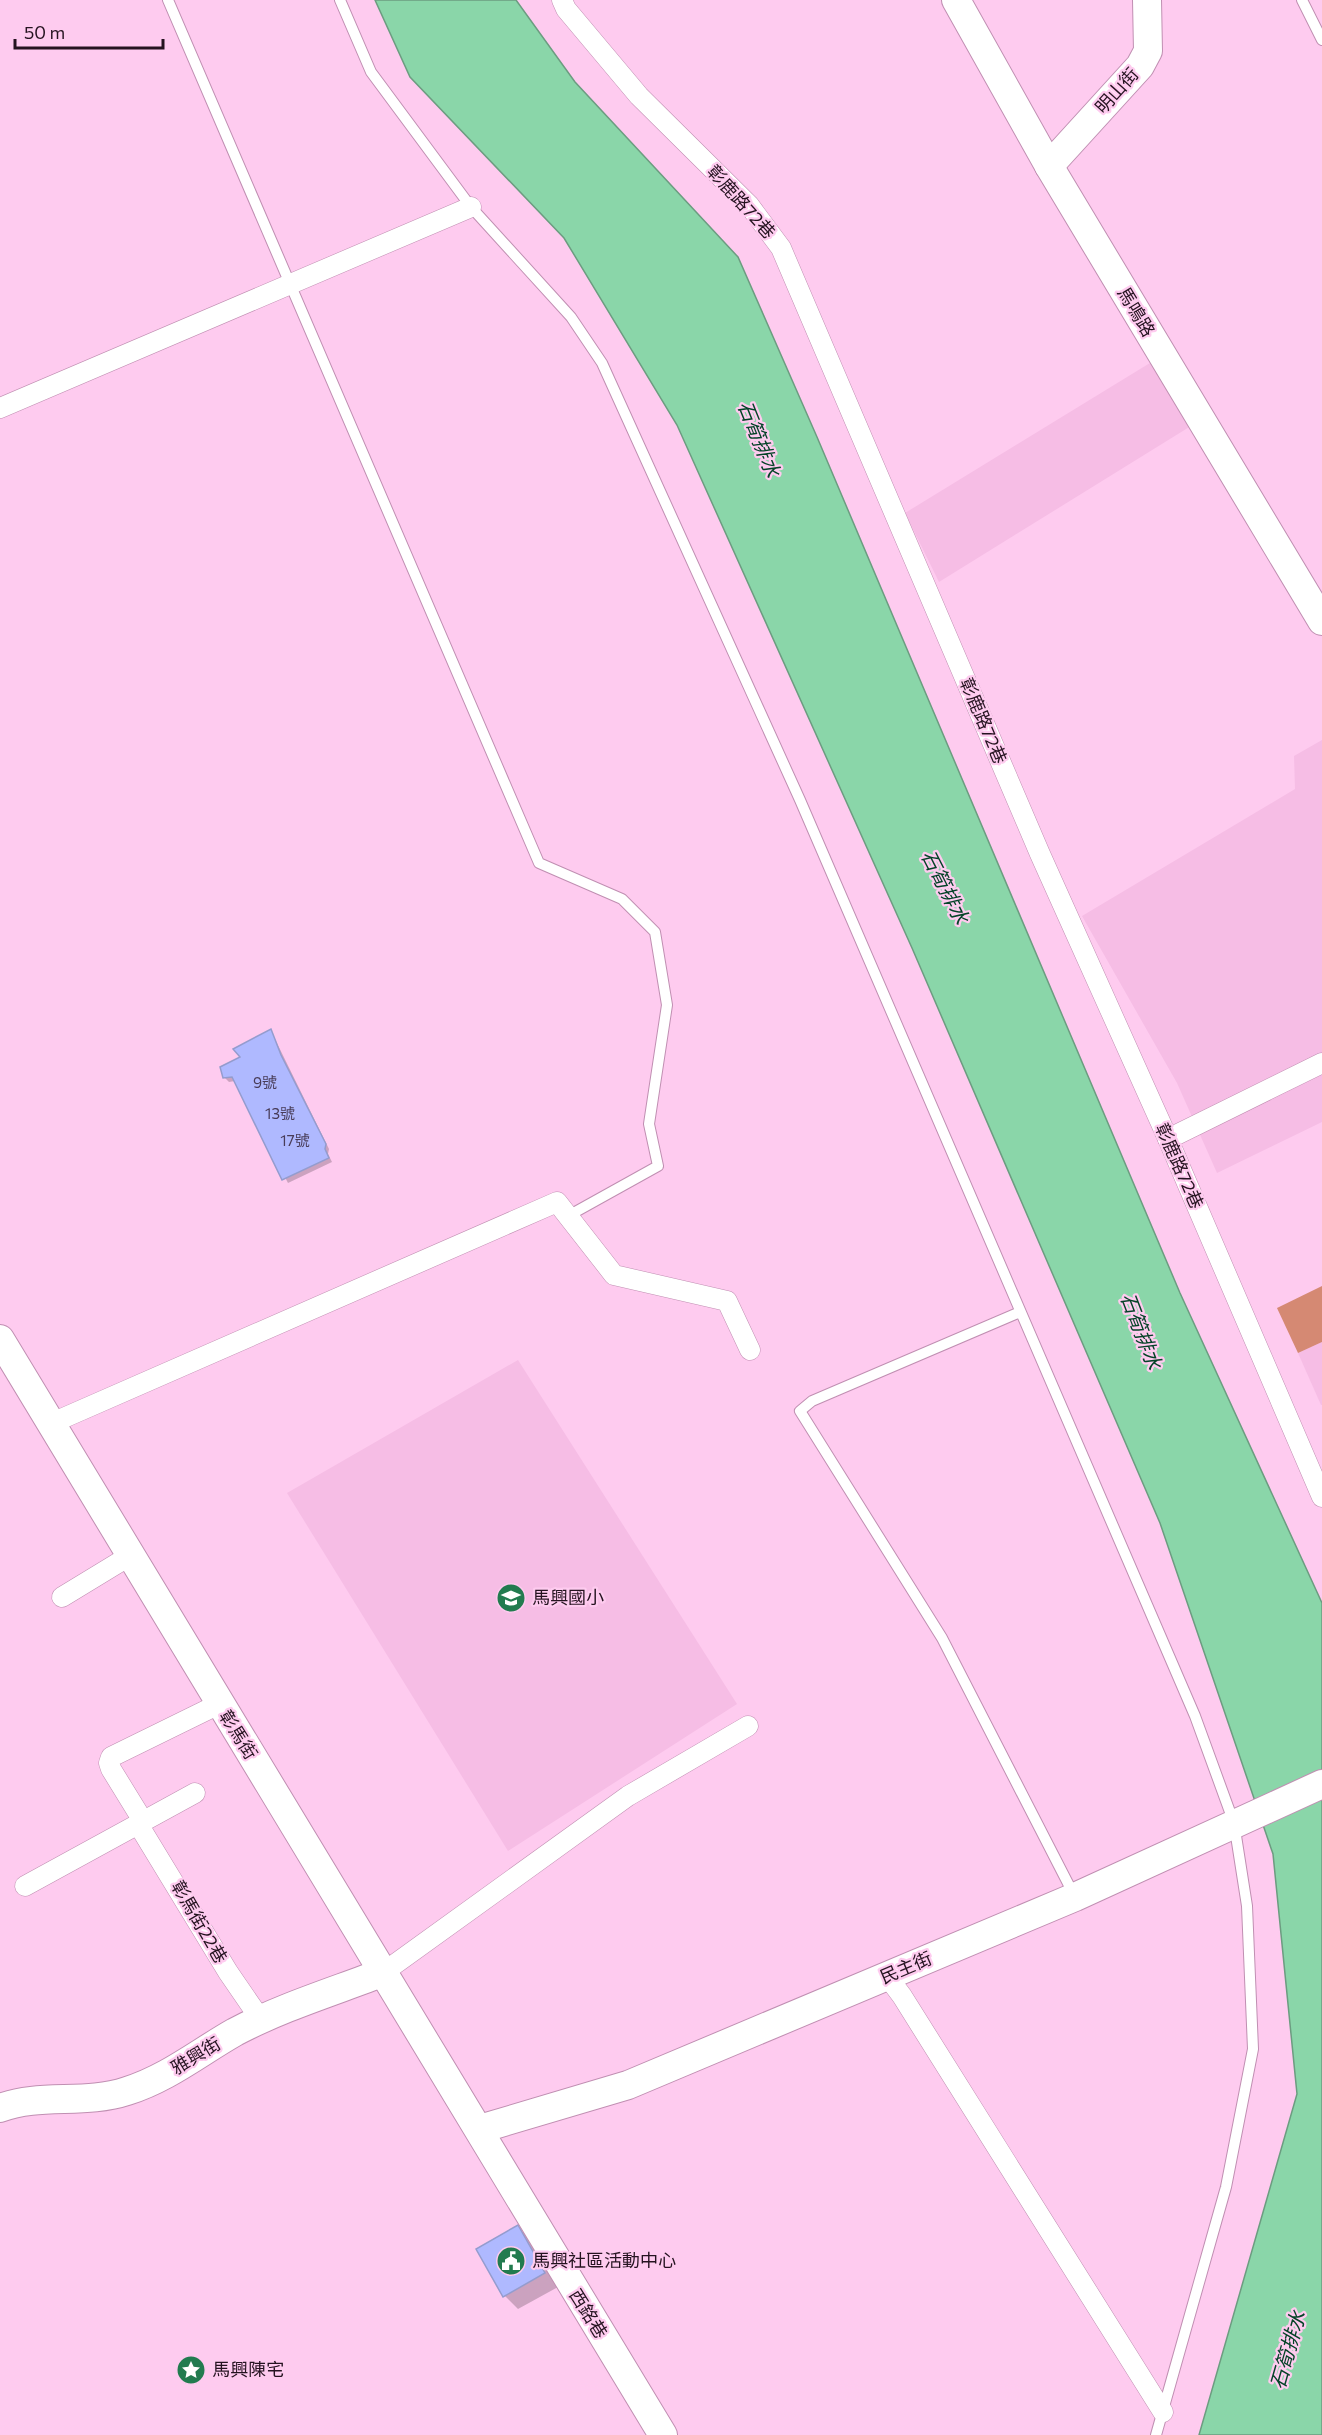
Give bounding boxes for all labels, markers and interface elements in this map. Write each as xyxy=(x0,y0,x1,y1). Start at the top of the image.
scale bar xyxy=(15,12,164,50)
text: 50 m xyxy=(24,21,65,43)
street label: 明山街 xyxy=(1090,63,1142,118)
street label: 彰鹿路72巷 xyxy=(703,160,781,243)
street label: 馬鳴路 xyxy=(1114,283,1160,340)
water label: 石筍排水 xyxy=(734,397,786,481)
street label: 彰鹿路72巷 xyxy=(956,674,1012,767)
water label: 石筍排水 xyxy=(917,845,975,929)
house number: 9號 xyxy=(253,1073,277,1091)
house number: 13號 xyxy=(265,1104,295,1122)
street label: 彰鹿路72巷 xyxy=(1151,1119,1209,1212)
house number: 17號 xyxy=(280,1131,310,1149)
water label: 石筍排水 xyxy=(1116,1289,1168,1373)
school or university icon: 馬興國小 xyxy=(495,1582,527,1614)
place label: 馬興國小 xyxy=(532,1586,604,1608)
street label: 彰馬街 xyxy=(215,1706,262,1763)
street label: 彰馬街22巷 xyxy=(167,1876,232,1967)
street label: 民主街 xyxy=(876,1946,935,1988)
street label: 雅興街 xyxy=(167,2032,224,2078)
public building icon: 馬興社區活動中心 xyxy=(495,2245,527,2277)
place label: 馬興社區活動中心 xyxy=(532,2249,676,2271)
street label: 西銘巷 xyxy=(565,2285,612,2342)
water label: 石筍排水 xyxy=(1264,2307,1310,2391)
place icon: 馬興陳宅 xyxy=(175,2354,207,2386)
place label: 馬興陳宅 xyxy=(212,2358,284,2380)

